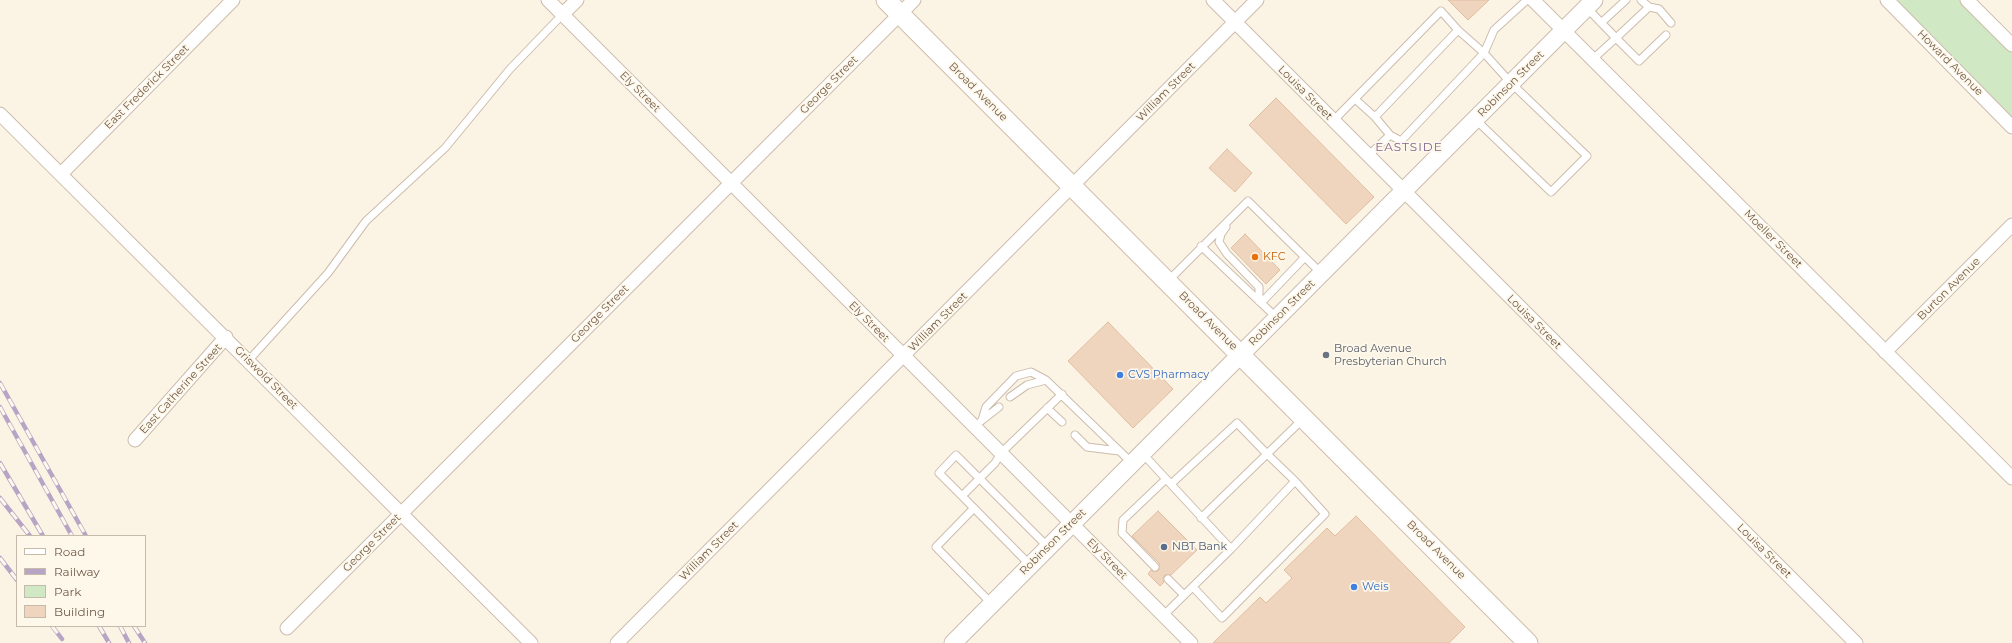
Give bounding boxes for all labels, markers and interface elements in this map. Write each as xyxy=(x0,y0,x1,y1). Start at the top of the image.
street label: Howard Avenue xyxy=(1914,27,1986,99)
street label: East Frederick Street xyxy=(102,42,192,132)
street label: Robinson Street xyxy=(1475,48,1547,120)
street label: George Street xyxy=(797,53,861,117)
street label: Broad Avenue xyxy=(946,60,1010,124)
street label: William Street xyxy=(1134,60,1198,124)
street label: Louisa Street xyxy=(1275,63,1335,123)
street label: Ely Street xyxy=(617,69,663,115)
district label: EASTSIDE xyxy=(1375,140,1443,154)
street label: Moeller Street xyxy=(1741,207,1805,271)
place label: KFC xyxy=(1263,250,1285,264)
marker: KFC xyxy=(1250,252,1260,262)
street label: Burton Avenue xyxy=(1915,255,1983,323)
street label: Robinson Street xyxy=(1246,277,1318,349)
street label: George Street xyxy=(568,282,632,346)
street label: Broad Avenue xyxy=(1176,289,1240,353)
street label: William Street xyxy=(906,290,970,354)
street label: Louisa Street xyxy=(1504,292,1564,352)
street label: Ely Street xyxy=(846,299,892,345)
street label: East Catherine Street xyxy=(137,341,225,437)
place label: Broad Avenue Presbyterian Church xyxy=(1334,342,1447,368)
street label: Griswold Street xyxy=(232,344,300,412)
marker: Broad Avenue Presbyterian Church xyxy=(1321,350,1331,360)
place label: CVS Pharmacy xyxy=(1128,368,1209,382)
marker: CVS Pharmacy xyxy=(1115,370,1125,380)
street label: Robinson Street xyxy=(1017,506,1089,578)
street label: George Street xyxy=(340,511,404,575)
street label: Broad Avenue xyxy=(1404,518,1468,582)
street label: William Street xyxy=(677,519,741,583)
street label: Louisa Street xyxy=(1734,521,1794,581)
legend xyxy=(16,535,146,627)
street label: Ely Street xyxy=(1084,536,1130,582)
place label: NBT Bank xyxy=(1172,540,1227,554)
marker: NBT Bank xyxy=(1159,542,1169,552)
text: Road xyxy=(54,544,85,559)
text: Railway xyxy=(54,564,100,579)
place label: Weis xyxy=(1362,580,1389,594)
marker: Weis xyxy=(1349,582,1359,592)
text: Park xyxy=(54,584,81,599)
text: Building xyxy=(54,604,105,619)

